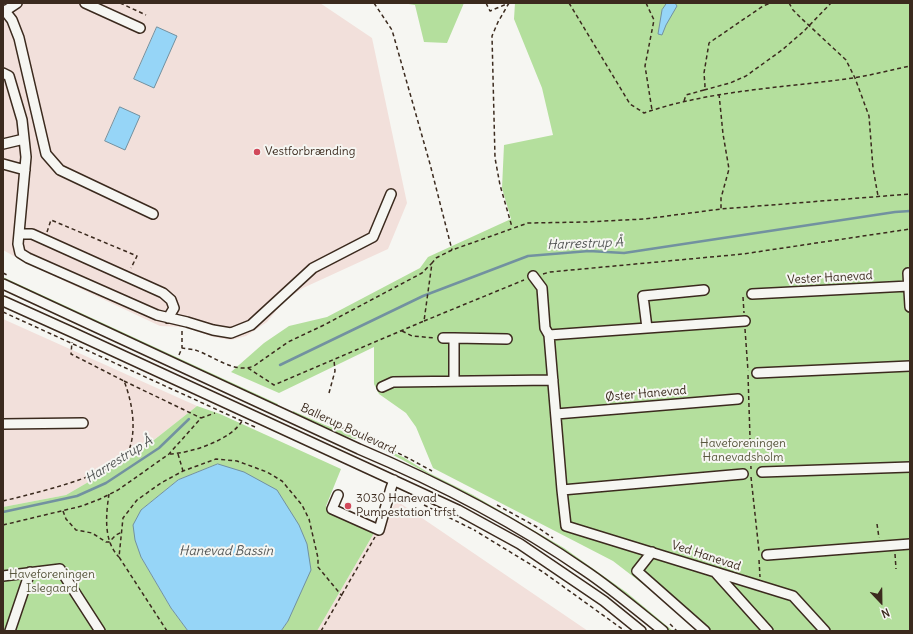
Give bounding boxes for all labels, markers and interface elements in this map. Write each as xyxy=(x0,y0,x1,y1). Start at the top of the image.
place label: Vestforbrænding xyxy=(265,145,355,159)
marker: Vestforbrænding xyxy=(252,147,262,157)
water label: Harrestrup Å xyxy=(547,235,623,253)
street label: Vester Hanevad xyxy=(787,269,873,287)
street label: Øster Hanevad xyxy=(605,383,687,405)
street label: Ballerup Boulevard xyxy=(298,401,398,457)
water label: Harrestrup Å xyxy=(83,433,155,487)
park label: Haveforeningen Hanevadsholm xyxy=(700,437,786,465)
place label: 3030 Hanevad Pumpestation trfst. xyxy=(356,492,459,520)
marker: 3030 Hanevad Pumpestation trfst. xyxy=(343,501,353,511)
street label: Ved Hanevad xyxy=(670,538,742,574)
water label: Hanevad Bassin xyxy=(179,543,273,559)
park label: Haveforeningen Islegaard xyxy=(9,568,95,596)
north arrow xyxy=(861,582,901,622)
text: N xyxy=(879,605,892,621)

